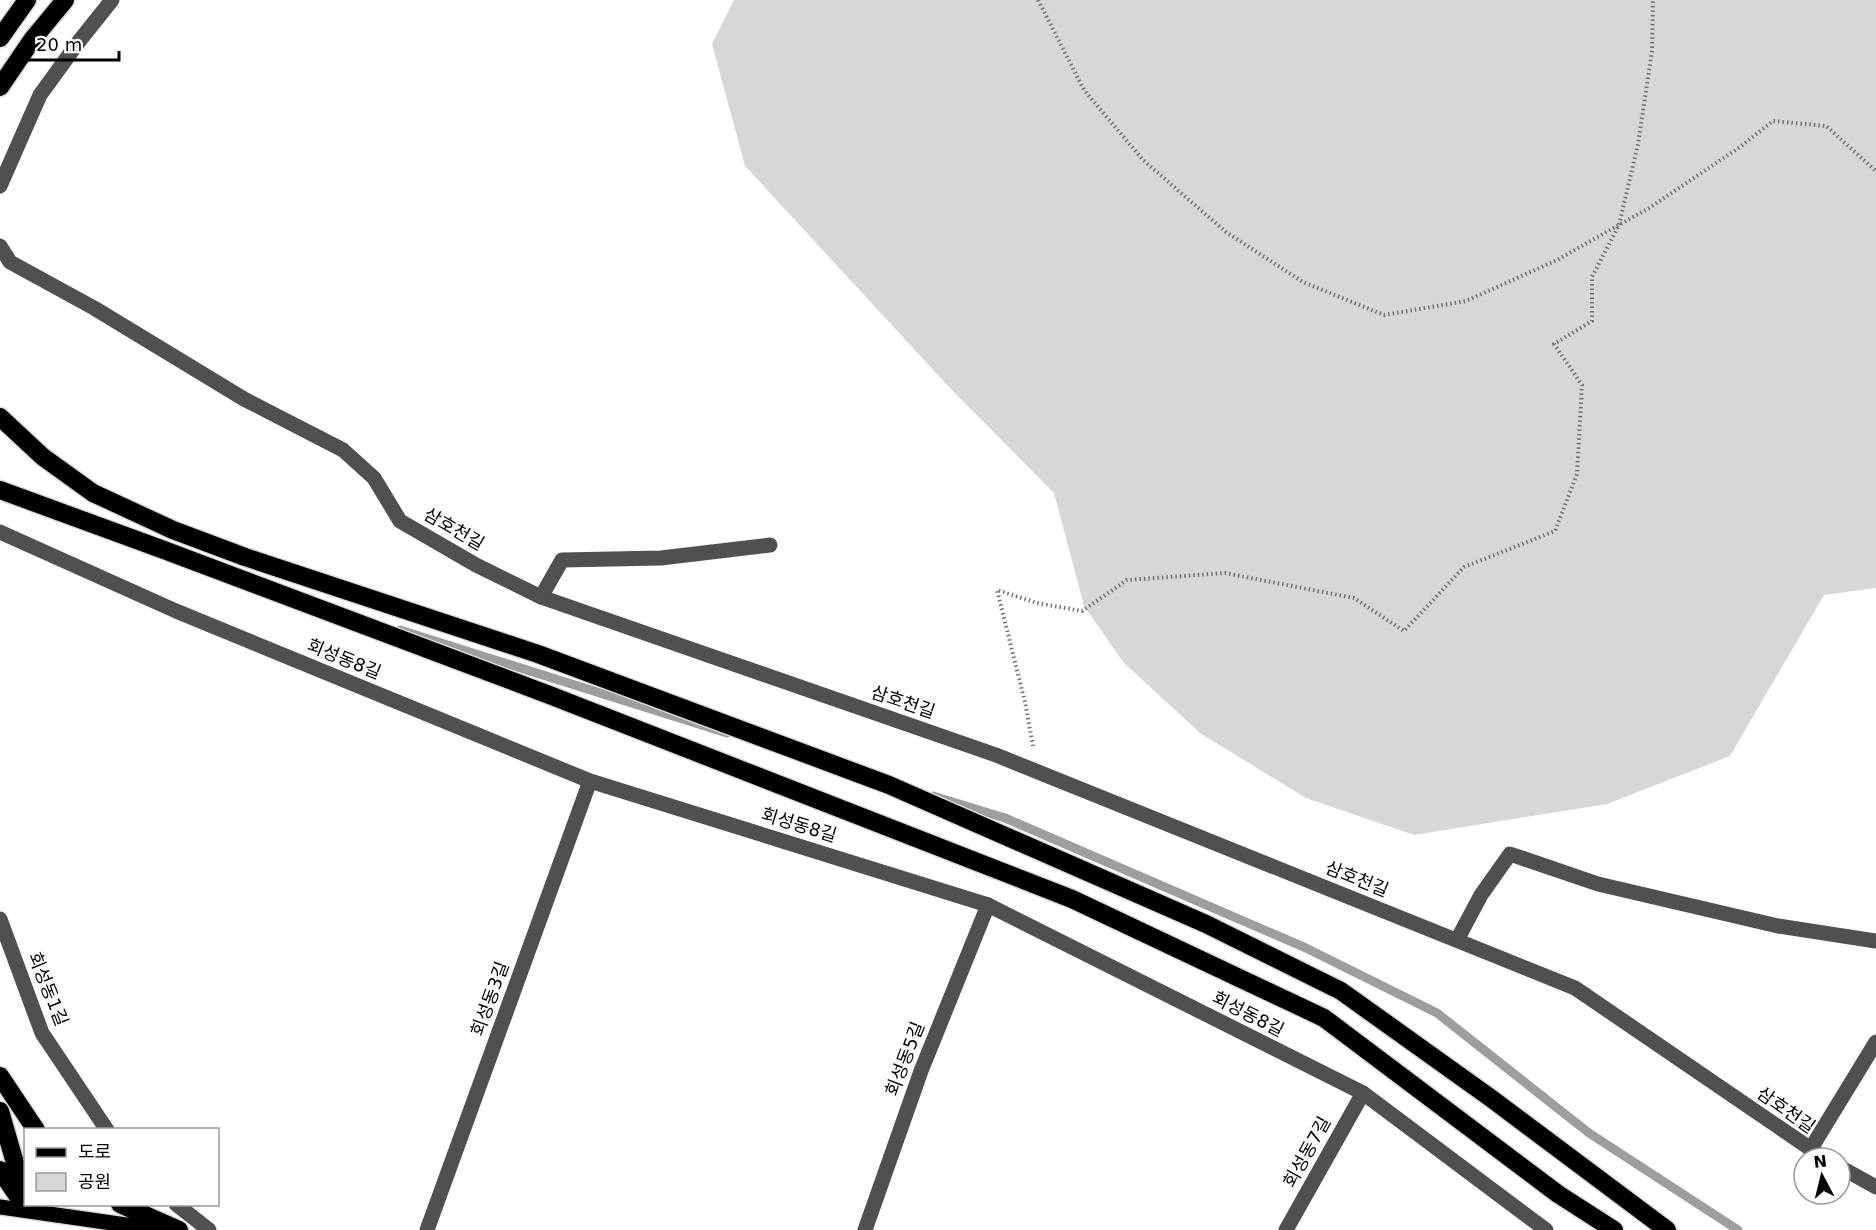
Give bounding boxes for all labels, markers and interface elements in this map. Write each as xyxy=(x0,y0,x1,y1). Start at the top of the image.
scale bar xyxy=(27,24,118,62)
text: 20 m xyxy=(36,34,82,55)
street label: 삼호천길 xyxy=(420,503,488,554)
street label: 회성동8길 xyxy=(304,634,384,683)
street label: 삼호천길 xyxy=(868,681,938,722)
street label: 회성동8길 xyxy=(759,803,839,846)
street label: 삼호천길 xyxy=(1323,856,1392,901)
street label: 회성동1길 xyxy=(24,949,73,1029)
street label: 회성동3길 xyxy=(466,959,513,1039)
street label: 회성동8길 xyxy=(1209,987,1288,1041)
street label: 회성동5길 xyxy=(881,1019,928,1099)
street label: 삼호천길 xyxy=(1753,1082,1819,1137)
street label: 회성동7길 xyxy=(1279,1113,1335,1191)
legend xyxy=(24,1128,219,1206)
text: 도로 xyxy=(78,1141,111,1162)
north arrow xyxy=(1792,1146,1852,1206)
text: N xyxy=(1812,1151,1828,1172)
text: 공원 xyxy=(78,1171,111,1192)

